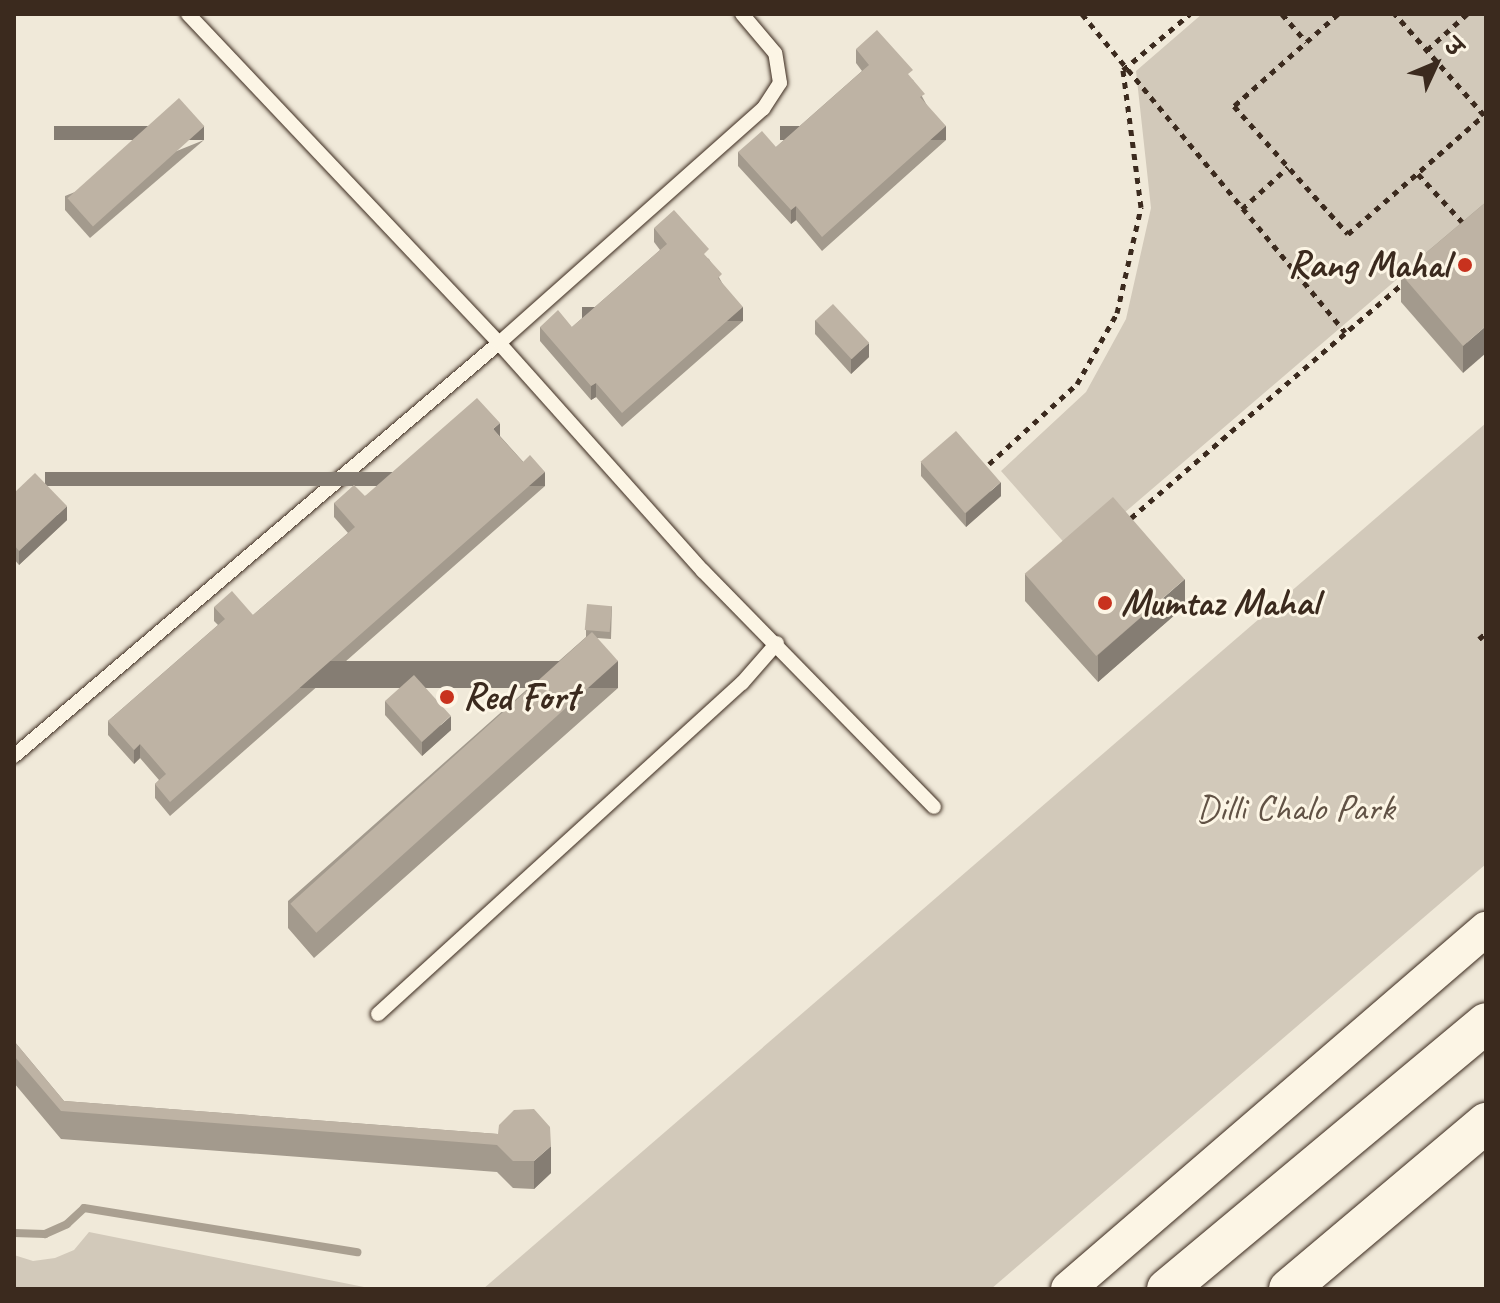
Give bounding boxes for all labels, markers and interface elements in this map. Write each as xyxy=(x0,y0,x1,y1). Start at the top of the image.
north arrow xyxy=(1396,24,1476,104)
text: उ xyxy=(1438,32,1468,62)
place label: Rang Mahal xyxy=(1286,242,1449,288)
marker: Rang Mahal xyxy=(1456,256,1474,274)
place label: Mumtaz Mahal xyxy=(1121,580,1318,626)
marker: Mumtaz Mahal xyxy=(1096,594,1114,612)
place label: Red Fort xyxy=(463,674,577,720)
marker: Red Fort xyxy=(438,688,456,706)
park label: Dilli Chalo Park xyxy=(1195,785,1395,831)

